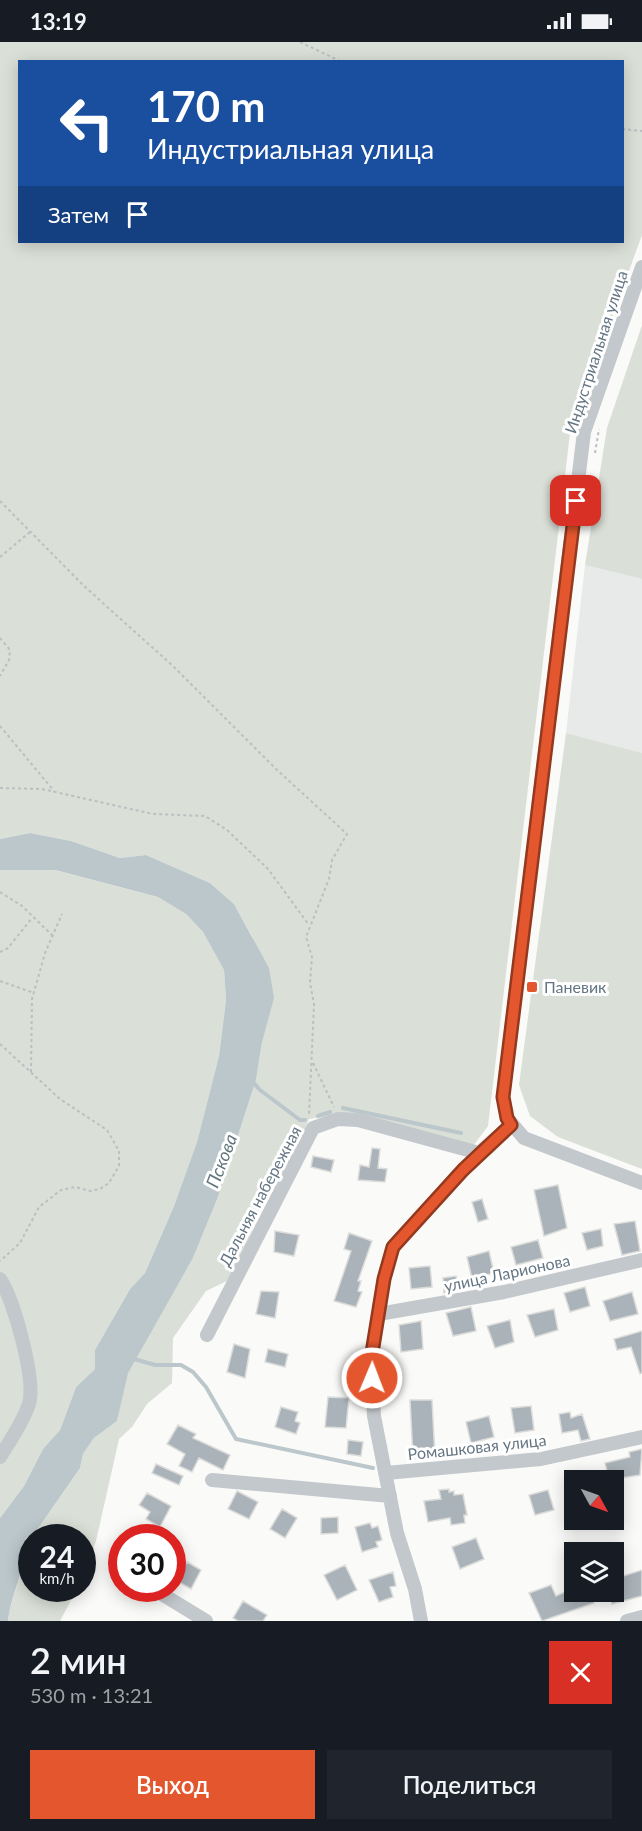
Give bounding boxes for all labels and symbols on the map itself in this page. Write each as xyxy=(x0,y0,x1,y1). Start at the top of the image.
street label: Индустриальная улица xyxy=(560,268,631,436)
pin xyxy=(550,475,601,526)
place label: Паневик xyxy=(544,977,607,996)
marker: Паневик xyxy=(525,980,539,994)
street label: Дальняя набережная xyxy=(215,1122,305,1269)
water label: Пскова xyxy=(201,1131,241,1191)
street label: улица Ларионова xyxy=(442,1250,572,1295)
position arrow xyxy=(340,1346,404,1410)
street label: Ромашковая улица xyxy=(407,1430,547,1463)
north arrow xyxy=(564,1470,624,1530)
speed limit sign: 30 xyxy=(108,1524,186,1602)

